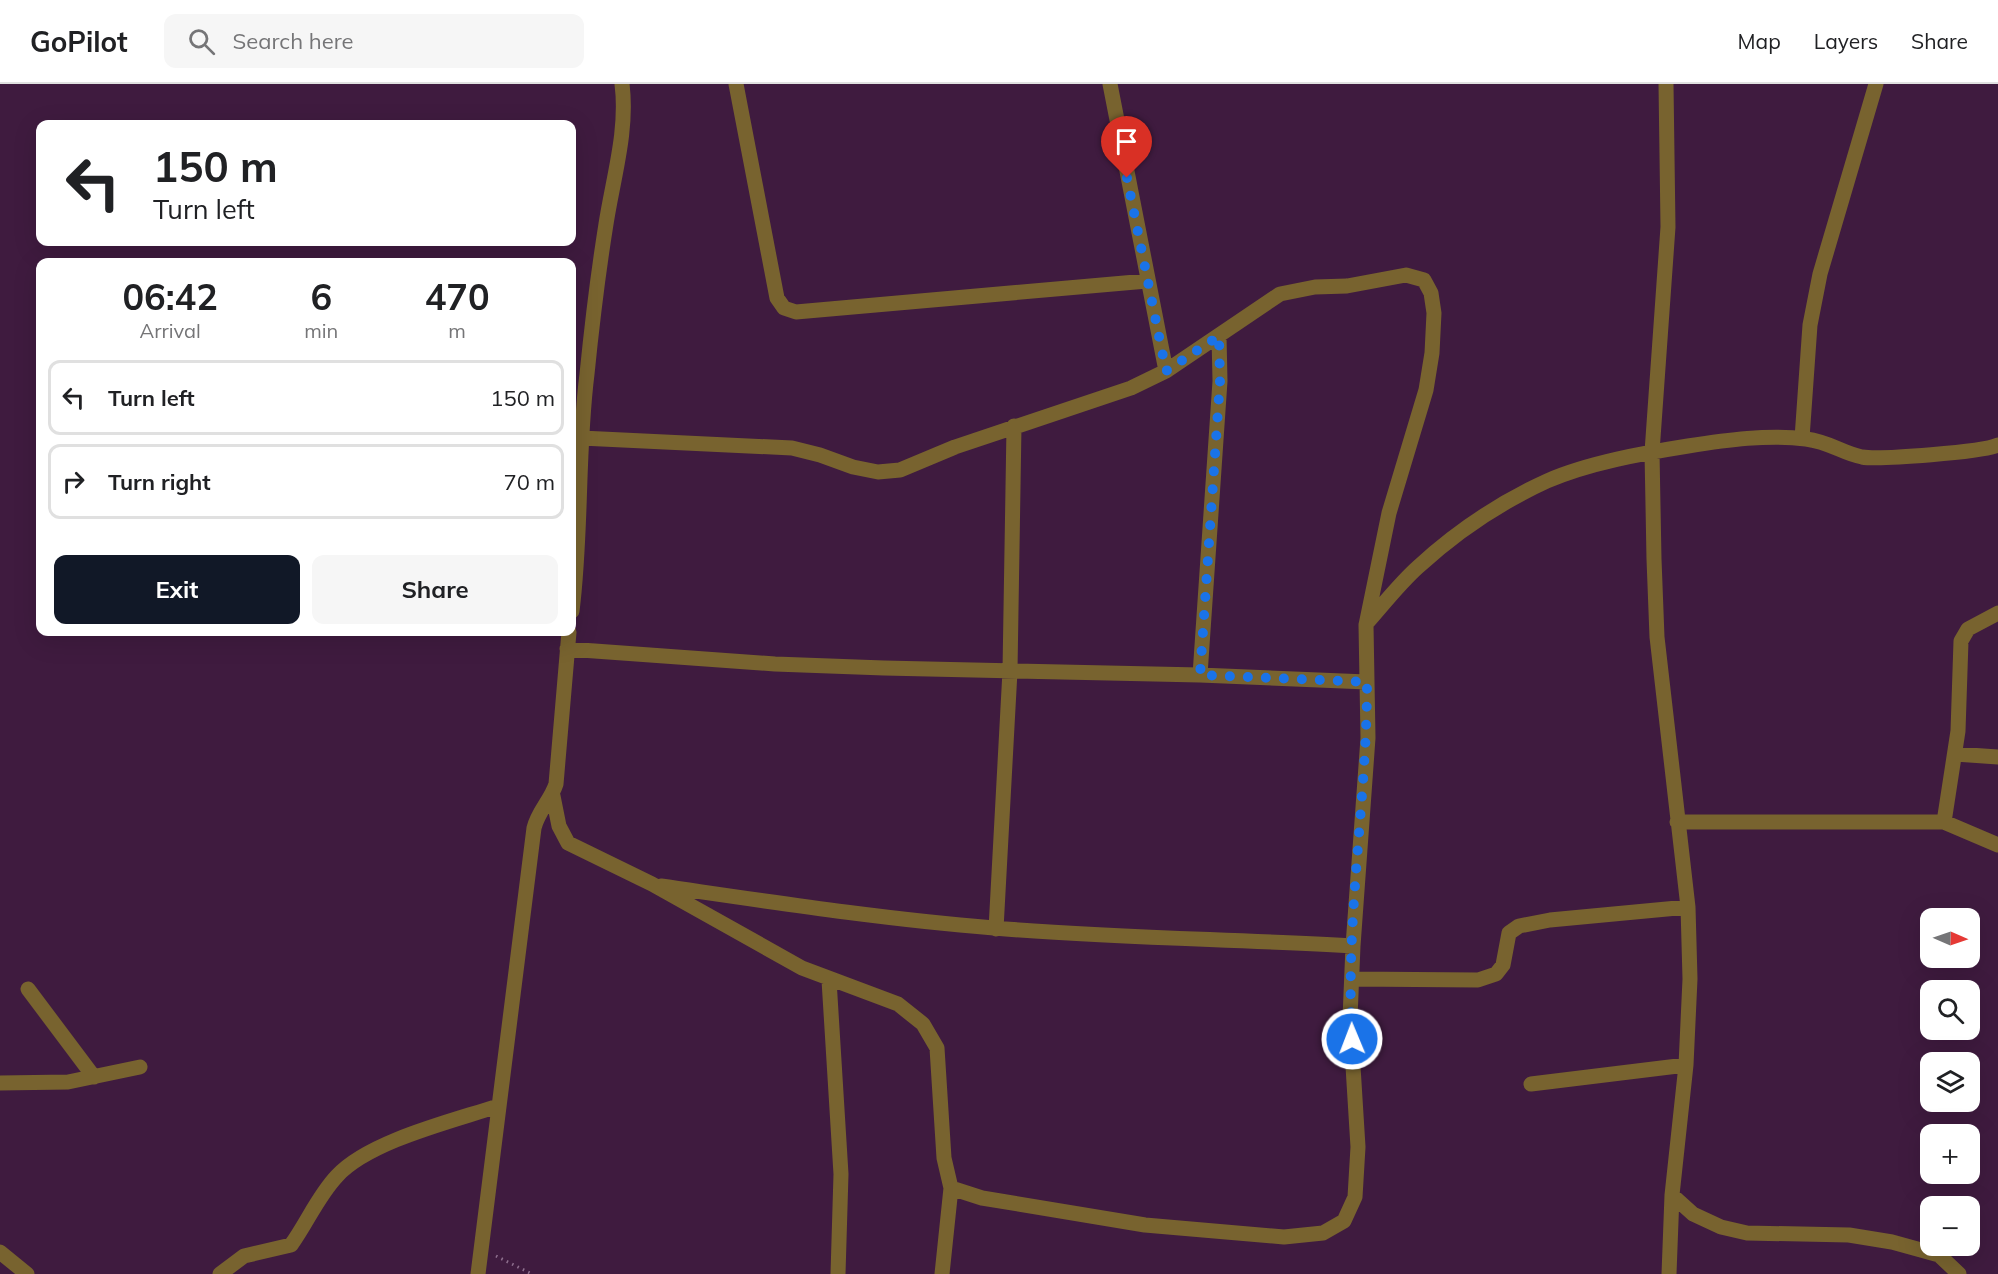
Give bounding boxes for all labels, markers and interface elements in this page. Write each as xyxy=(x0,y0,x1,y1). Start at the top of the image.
search box xyxy=(164,14,584,68)
text: GoPilot xyxy=(30,24,128,59)
icon: search xyxy=(185,25,218,58)
text: Search here xyxy=(233,27,354,55)
text: Map xyxy=(1738,28,1781,54)
text: Layers xyxy=(1814,28,1878,54)
text: Share xyxy=(1911,28,1968,54)
pin xyxy=(1101,116,1152,178)
icon: arrive xyxy=(1110,125,1143,158)
text: 150 m xyxy=(153,140,278,193)
icon: left xyxy=(54,144,132,222)
text: Turn left xyxy=(153,192,255,226)
text: 06:42 xyxy=(122,274,218,319)
text: 6 xyxy=(310,274,332,319)
text: 470 xyxy=(425,274,490,319)
text: Arrival xyxy=(140,318,201,343)
text: min xyxy=(304,318,338,343)
text: m xyxy=(448,318,466,343)
icon: left xyxy=(57,381,90,414)
text: Turn left xyxy=(108,384,195,412)
text: 150 m xyxy=(490,384,555,412)
icon: right xyxy=(57,465,90,498)
text: Turn right xyxy=(108,468,211,496)
text: 70 m xyxy=(504,468,555,496)
button: Exit xyxy=(54,555,300,624)
button: Share xyxy=(312,555,558,624)
north arrow xyxy=(1920,908,1980,968)
map controls xyxy=(1920,908,1980,1256)
button: search xyxy=(1920,980,1980,1040)
position arrow xyxy=(1320,1007,1384,1071)
button: layers xyxy=(1920,1052,1980,1112)
button: + xyxy=(1920,1124,1980,1184)
button: − xyxy=(1920,1196,1980,1256)

